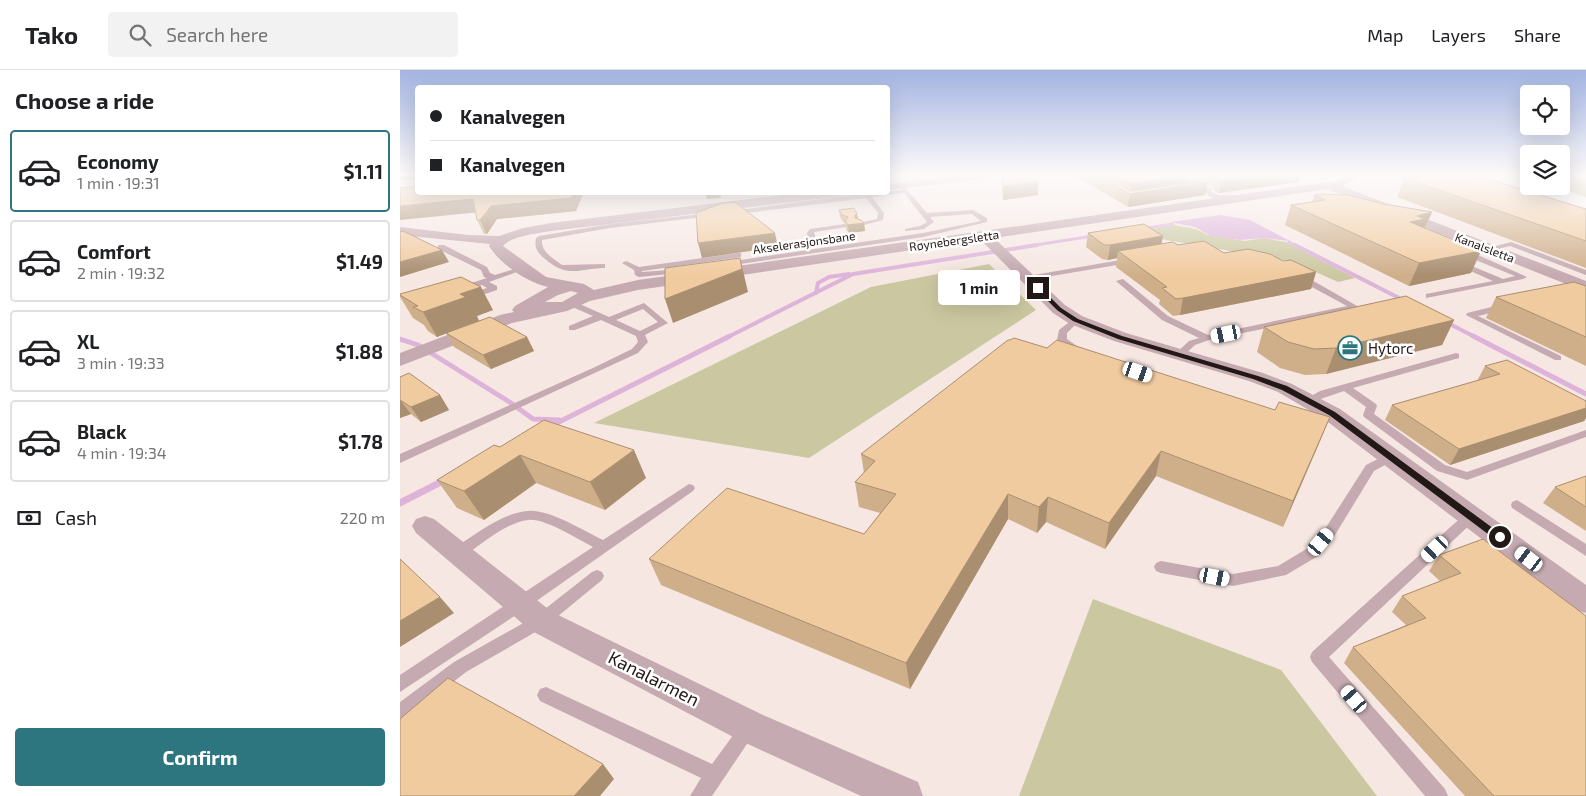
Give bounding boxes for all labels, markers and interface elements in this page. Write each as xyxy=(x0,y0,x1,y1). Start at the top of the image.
search box xyxy=(108,12,458,57)
text: Tako xyxy=(25,20,78,49)
icon: search xyxy=(126,21,154,49)
text: Search here xyxy=(166,23,268,46)
text: Map xyxy=(1367,24,1403,46)
text: Layers xyxy=(1431,24,1486,46)
text: Share xyxy=(1514,24,1561,46)
map controls xyxy=(1520,85,1570,195)
button: locate xyxy=(1520,85,1570,135)
text: Choose a ride xyxy=(15,87,154,113)
text: Kanalvegen xyxy=(460,105,565,128)
button: layers xyxy=(1520,145,1570,195)
icon: car xyxy=(17,149,62,194)
text: Economy xyxy=(77,150,159,173)
text: Kanalvegen xyxy=(460,153,565,176)
text: $1.11 xyxy=(344,160,383,183)
text: 1 min · 19:31 xyxy=(77,173,160,192)
street label: Røynebergsletta xyxy=(908,227,1000,253)
street label: Akselerasjonsbane xyxy=(752,228,856,257)
street label: Kanalsletta xyxy=(1453,229,1517,265)
icon: car xyxy=(17,239,62,284)
text: Comfort xyxy=(77,240,151,263)
text: $1.49 xyxy=(336,250,383,273)
text: 2 min · 19:32 xyxy=(77,263,165,282)
callout: 1 min xyxy=(938,270,1020,306)
route end xyxy=(1027,277,1049,299)
text: 1 min xyxy=(960,278,998,297)
car xyxy=(1209,324,1242,344)
icon: car xyxy=(17,329,62,374)
text: XL xyxy=(77,330,99,353)
office icon: Hytorc xyxy=(1337,335,1363,361)
place label: Hytorc xyxy=(1368,339,1413,357)
text: $1.88 xyxy=(335,340,383,363)
text: 3 min · 19:33 xyxy=(77,353,165,372)
car xyxy=(1121,360,1154,384)
icon: car xyxy=(17,419,62,464)
text: Black xyxy=(77,420,127,443)
text: $1.78 xyxy=(338,430,383,453)
text: 4 min · 19:34 xyxy=(77,443,167,462)
icon: cash xyxy=(15,504,43,532)
text: Cash xyxy=(55,506,97,529)
text: 220 m xyxy=(340,508,385,527)
car xyxy=(1305,526,1336,558)
route start xyxy=(1489,526,1511,548)
car xyxy=(1418,533,1451,565)
car xyxy=(1512,544,1545,574)
car xyxy=(1198,567,1231,587)
street label: Kanalarmen xyxy=(605,646,703,710)
car xyxy=(1338,683,1369,715)
button: Confirm xyxy=(15,728,385,786)

